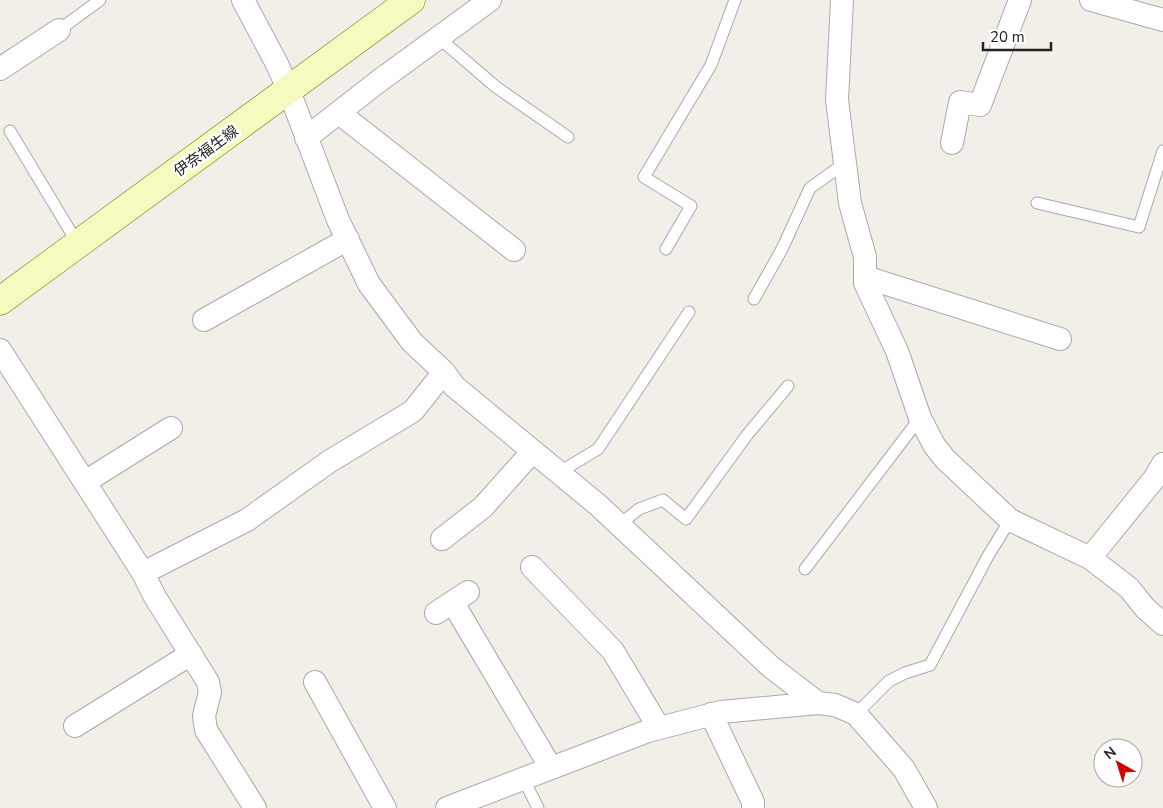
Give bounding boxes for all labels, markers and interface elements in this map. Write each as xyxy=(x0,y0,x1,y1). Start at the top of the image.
scale bar xyxy=(983,20,1050,52)
text: 20 m xyxy=(990,27,1025,47)
street label: 伊奈福生線 xyxy=(170,121,242,181)
north arrow xyxy=(1093,738,1143,788)
text: N xyxy=(1100,743,1120,764)

